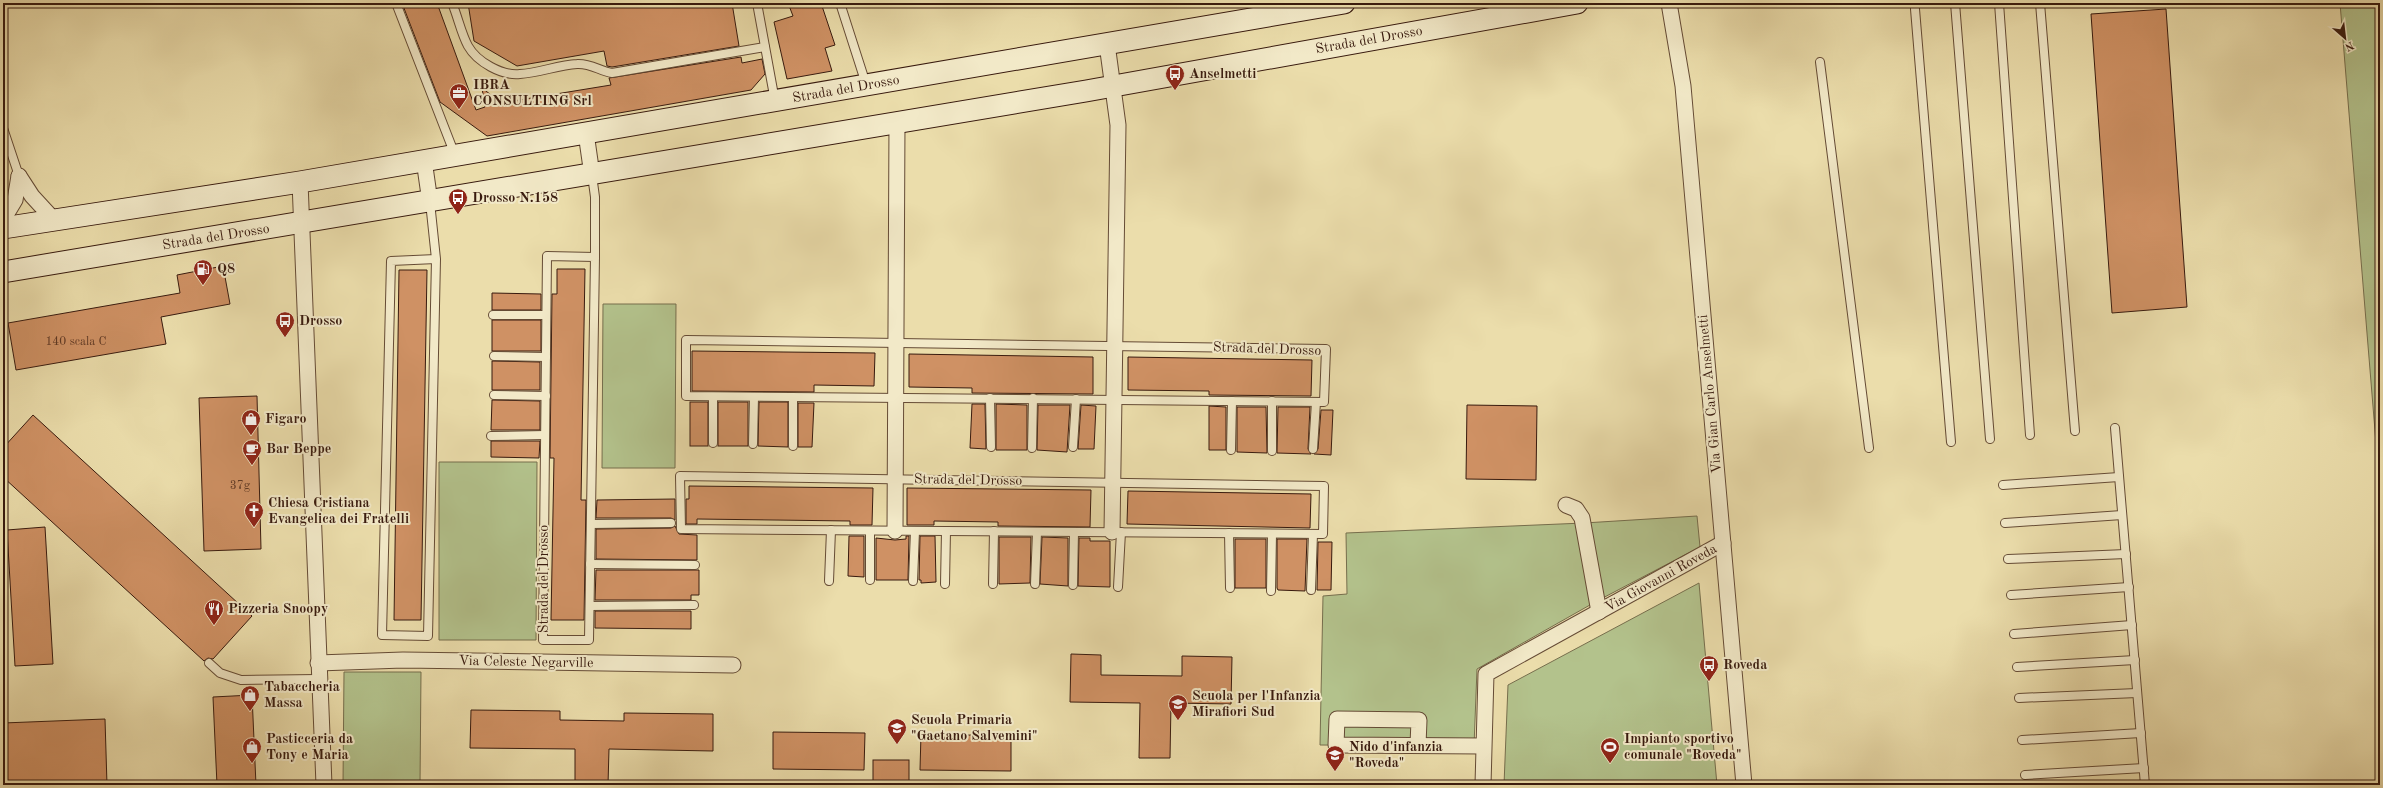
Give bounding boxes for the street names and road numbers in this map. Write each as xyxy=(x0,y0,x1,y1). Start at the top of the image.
street label: Strada del Drosso xyxy=(1314,24,1424,56)
street label: Strada del Drosso xyxy=(791,73,901,105)
street label: Strada del Drosso xyxy=(161,222,271,252)
street label: Via Gian Carlo Anselmetti xyxy=(1696,314,1724,474)
street label: Strada del Drosso xyxy=(1213,340,1322,358)
street label: Strada del Drosso xyxy=(914,472,1022,488)
street label: Strada del Drosso xyxy=(537,525,551,633)
street label: Via Giovanni Roveda xyxy=(1603,541,1719,615)
street label: Via Celeste Negarville xyxy=(458,654,594,670)

